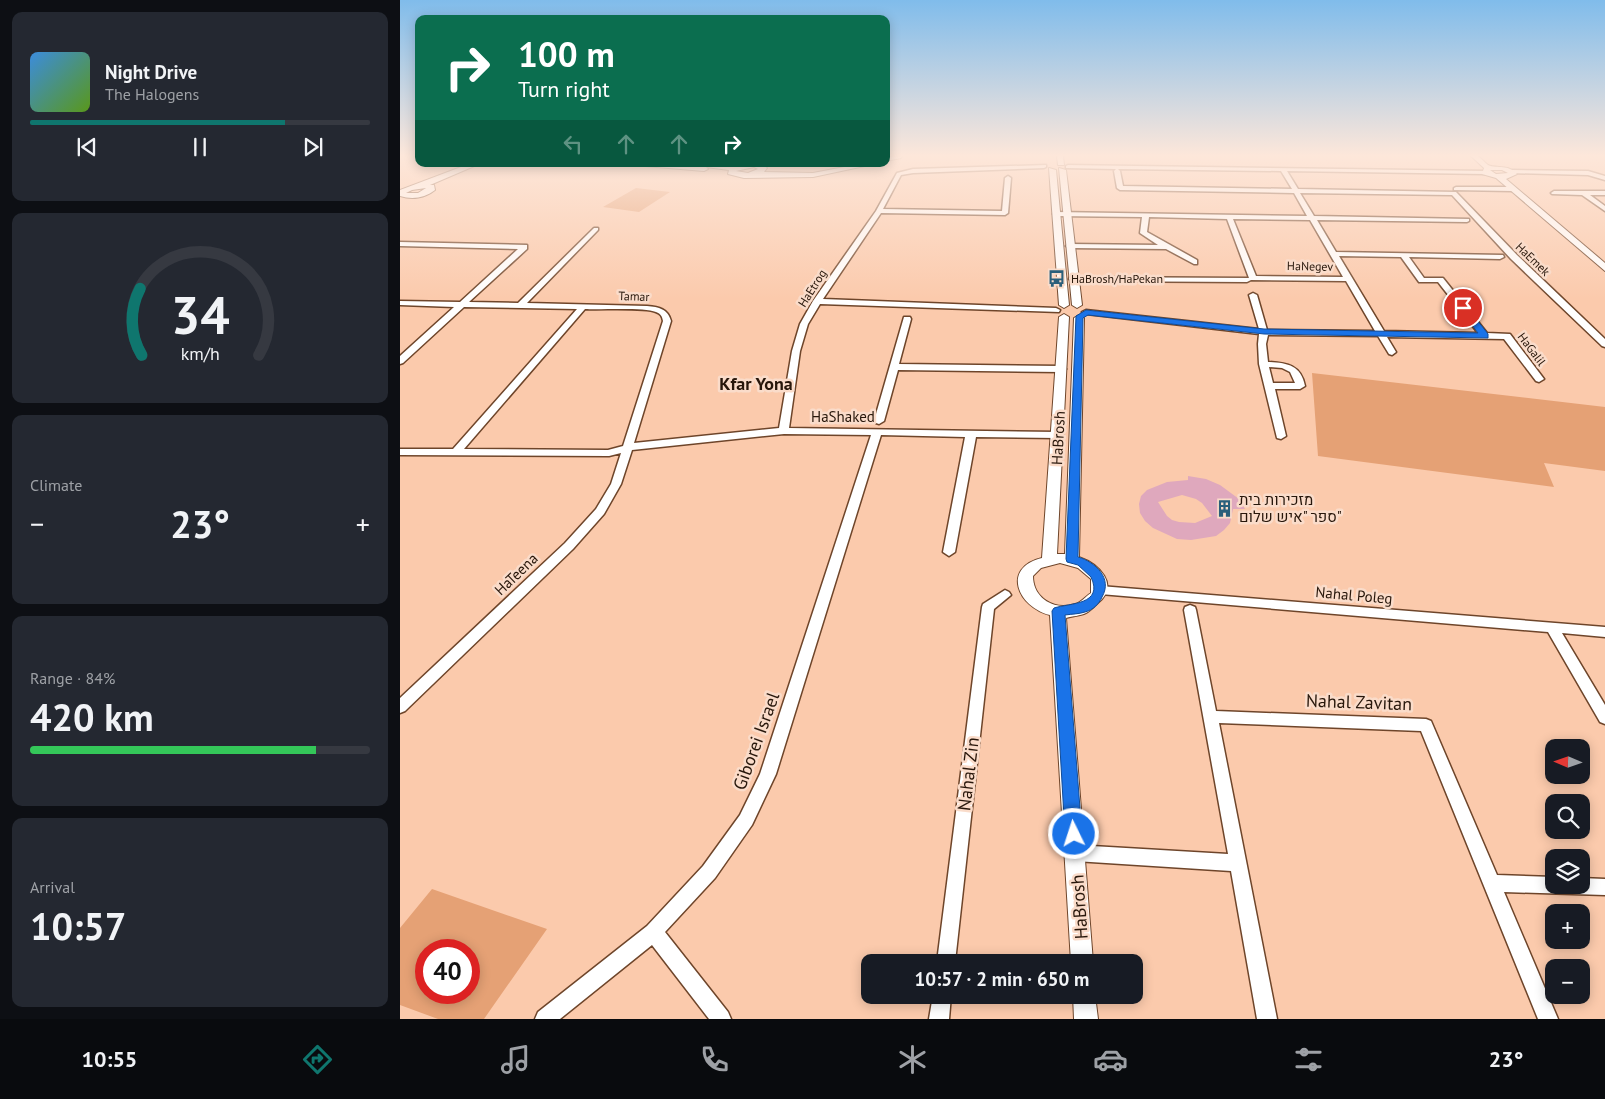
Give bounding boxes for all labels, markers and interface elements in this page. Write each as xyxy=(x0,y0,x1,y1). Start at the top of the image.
text: 100 m xyxy=(518,31,615,77)
icon: right xyxy=(435,35,500,100)
text: Night Drive xyxy=(105,60,197,84)
text: Turn right xyxy=(518,75,610,103)
text: The Halogens xyxy=(105,84,199,104)
icon: left xyxy=(559,130,587,158)
icon: ahead xyxy=(612,130,640,158)
icon: ahead xyxy=(665,130,693,158)
icon: right xyxy=(718,130,746,158)
icon: previous xyxy=(73,133,101,161)
icon: pause xyxy=(186,133,214,161)
icon: next xyxy=(299,133,327,161)
street label: HaEmek xyxy=(1513,239,1554,279)
street label: HaNegev xyxy=(1287,258,1333,274)
street label: HaEtrog xyxy=(795,266,829,310)
bus stop icon: HaBrosh/HaPekan xyxy=(1047,268,1067,288)
place label: HaBrosh/HaPekan xyxy=(1071,271,1163,286)
text: 34 xyxy=(171,281,229,348)
pin xyxy=(1442,287,1484,329)
street label: Tamar xyxy=(618,288,650,304)
icon: arrive xyxy=(1449,294,1477,322)
street label: HaGalil xyxy=(1515,329,1550,369)
text: km/h xyxy=(180,342,220,365)
district label: Kfar Yona xyxy=(719,372,793,395)
street label: HaShaked xyxy=(811,407,875,426)
street label: HaBrosh xyxy=(1047,411,1069,465)
text: Climate xyxy=(30,475,82,495)
place label: מזכירות בית ספר "איש שלום" xyxy=(1239,490,1342,526)
building icon: מזכירות בית ספר "איש שלום" xyxy=(1215,498,1235,518)
text: 23° xyxy=(170,499,230,548)
text: − xyxy=(30,505,44,542)
text: + xyxy=(356,505,370,542)
street label: HaTeena xyxy=(490,549,542,599)
street label: Nahal Poleg xyxy=(1315,582,1393,608)
text: Range · 84% xyxy=(30,668,115,688)
street label: Giborei Israel xyxy=(728,688,785,793)
street label: Nahal Zavitan xyxy=(1306,689,1412,715)
text: 420 km xyxy=(30,692,154,741)
street label: Nahal Zin xyxy=(952,736,984,812)
north arrow xyxy=(1545,739,1590,784)
map controls xyxy=(1545,739,1590,1004)
button: search xyxy=(1545,794,1590,839)
position arrow xyxy=(1047,807,1099,859)
button: layers xyxy=(1545,849,1590,894)
street label: HaBrosh xyxy=(1065,874,1093,940)
text: Arrival xyxy=(30,877,75,897)
text: 10:57 xyxy=(30,901,126,950)
button: + xyxy=(1545,904,1590,949)
speed limit sign: 40 xyxy=(415,939,480,1004)
button: − xyxy=(1545,959,1590,1004)
text: 10:57 · 2 min · 650 m xyxy=(915,967,1089,991)
icon: directions xyxy=(300,1042,335,1077)
icon: music xyxy=(498,1042,533,1077)
icon: phone xyxy=(697,1042,732,1077)
icon: climate xyxy=(895,1042,930,1077)
icon: car xyxy=(1093,1042,1128,1077)
icon: filters xyxy=(1291,1042,1326,1077)
text: 10:55 xyxy=(82,1045,137,1073)
text: 23° xyxy=(1489,1045,1523,1073)

